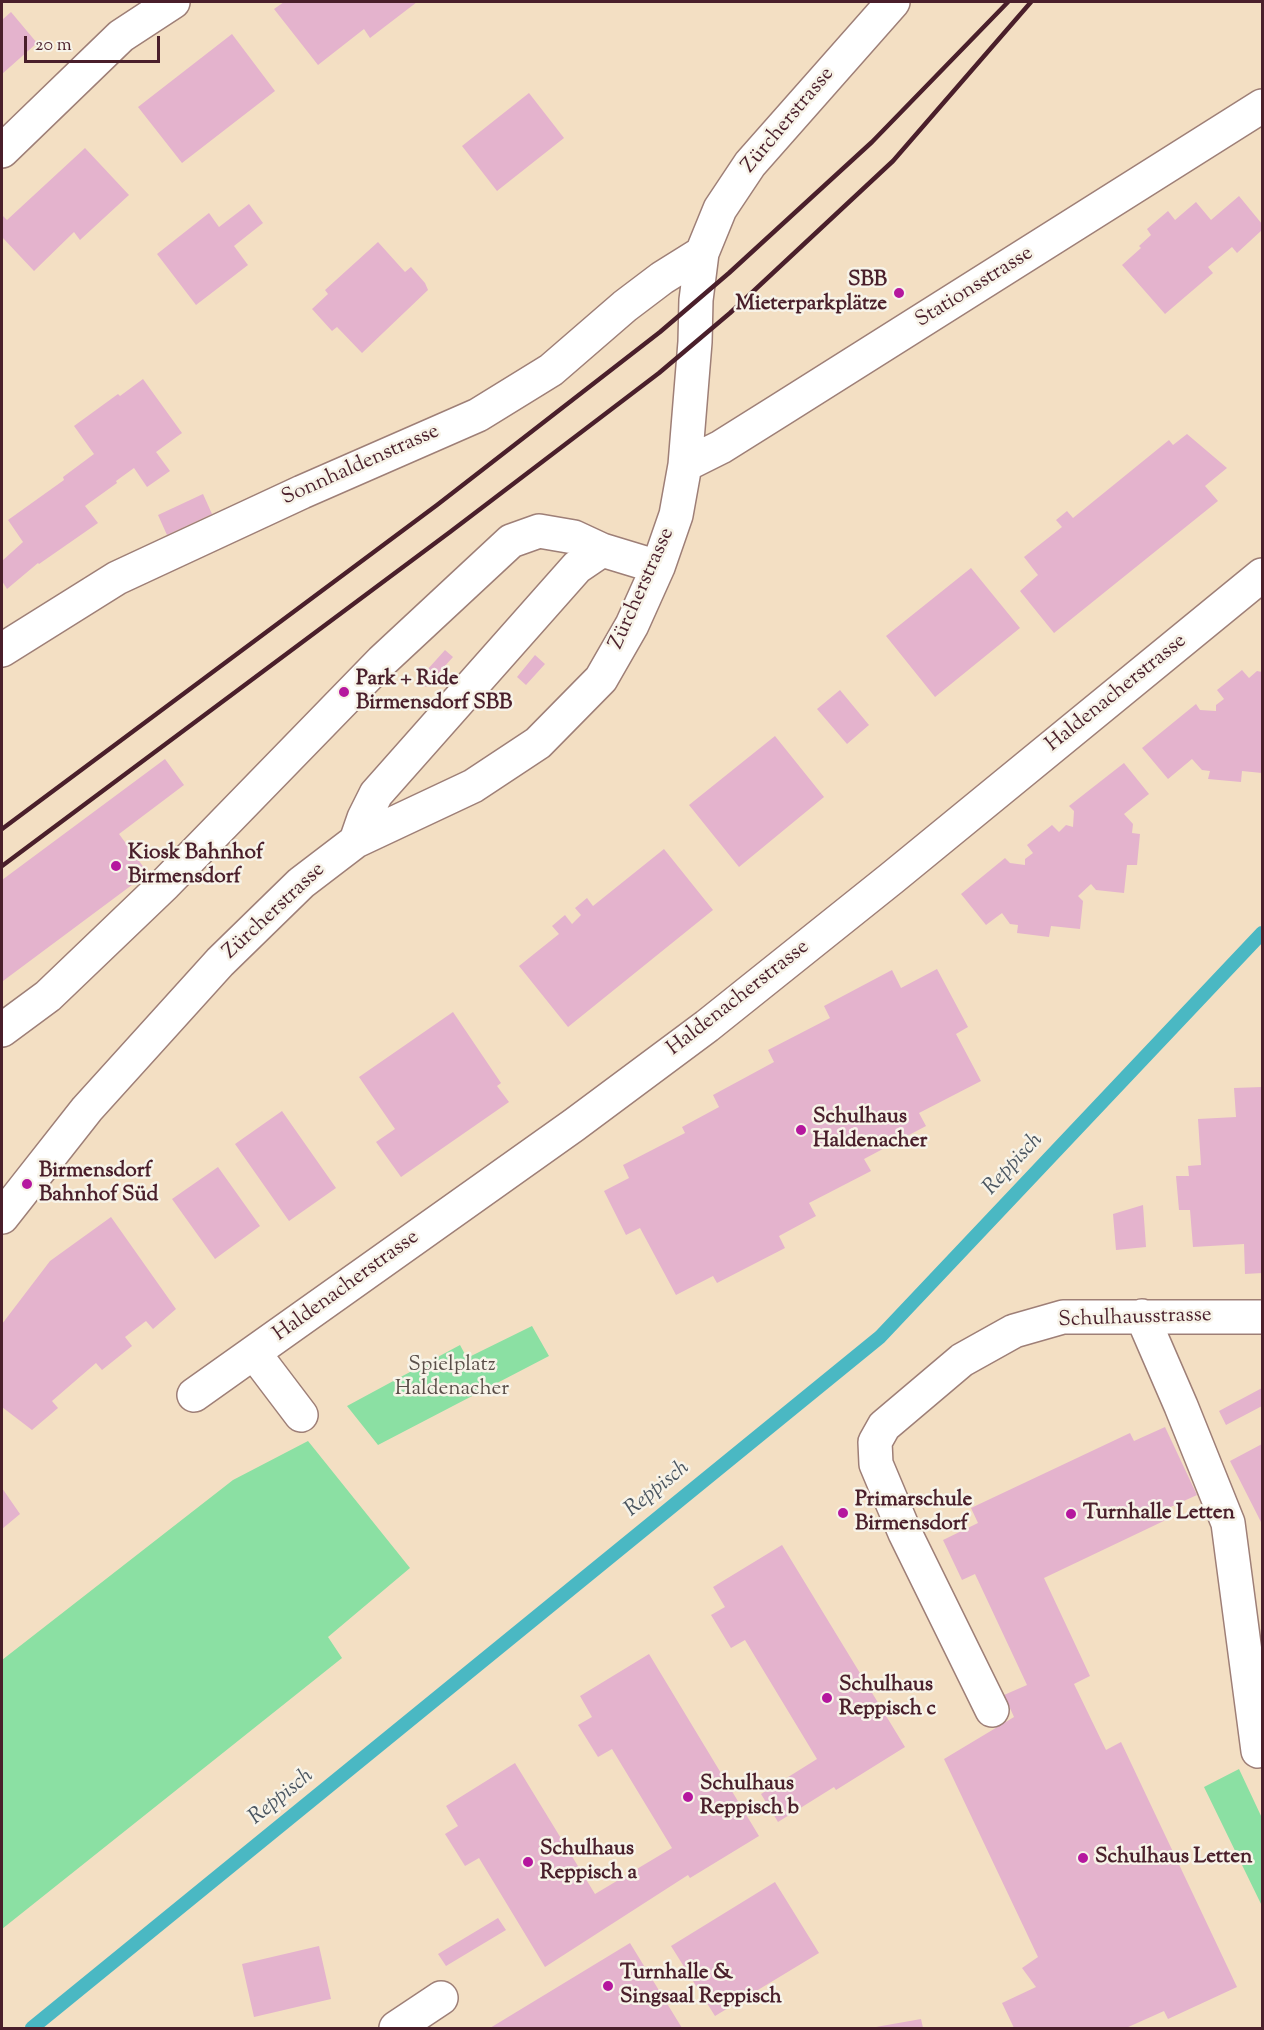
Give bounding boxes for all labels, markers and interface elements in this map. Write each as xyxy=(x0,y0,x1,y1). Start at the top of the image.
scale bar xyxy=(27,24,164,62)
text: 20 m xyxy=(35,33,72,59)
street label: Zürcherstrasse xyxy=(737,63,841,179)
street label: Stationsstrasse xyxy=(912,242,1038,334)
place label: SBB Mieterparkplätze xyxy=(735,268,887,318)
marker: SBB Mieterparkplätze xyxy=(892,286,906,300)
street label: Sonnhaldenstrasse xyxy=(278,420,444,512)
street label: Zürcherstrasse xyxy=(605,524,681,654)
street label: Haldenacherstrasse xyxy=(1042,630,1192,758)
place label: Park + Ride Birmensdorf SBB xyxy=(356,667,512,717)
marker: Park + Ride Birmensdorf SBB xyxy=(337,685,351,699)
place label: Kiosk Bahnhof Birmensdorf xyxy=(128,841,263,891)
street label: Zürcherstrasse xyxy=(219,858,331,966)
marker: Kiosk Bahnhof Birmensdorf xyxy=(109,859,123,873)
street label: Haldenacherstrasse xyxy=(663,936,815,1062)
place label: Schulhaus Haldenacher xyxy=(813,1105,927,1155)
marker: Schulhaus Haldenacher xyxy=(794,1123,808,1137)
water label: Reppisch xyxy=(979,1128,1049,1202)
place label: Birmensdorf Bahnhof Süd xyxy=(39,1159,158,1209)
marker: Birmensdorf Bahnhof Süd xyxy=(20,1177,34,1191)
street label: Haldenacherstrasse xyxy=(269,1226,425,1348)
street label: Schulhausstrasse xyxy=(1058,1304,1212,1334)
park label: Spielplatz Haldenacher xyxy=(395,1353,509,1403)
water label: Reppisch xyxy=(620,1456,696,1524)
place label: Primarschule Birmensdorf xyxy=(855,1488,972,1538)
place label: Turnhalle Letten xyxy=(1083,1501,1235,1527)
marker: Primarschule Birmensdorf xyxy=(836,1506,850,1520)
marker: Turnhalle Letten xyxy=(1064,1507,1078,1521)
place label: Schulhaus Reppisch c xyxy=(839,1673,936,1723)
marker: Schulhaus Reppisch c xyxy=(820,1691,834,1705)
water label: Reppisch xyxy=(244,1764,320,1832)
place label: Schulhaus Reppisch b xyxy=(700,1772,799,1822)
marker: Schulhaus Reppisch b xyxy=(681,1790,695,1804)
place label: Schulhaus Reppisch a xyxy=(540,1837,637,1887)
place label: Schulhaus Letten xyxy=(1095,1845,1252,1871)
marker: Schulhaus Letten xyxy=(1076,1851,1090,1865)
marker: Schulhaus Reppisch a xyxy=(521,1855,535,1869)
place label: Turnhalle & Singsaal Reppisch xyxy=(620,1961,782,2011)
marker: Turnhalle & Singsaal Reppisch xyxy=(601,1979,615,1993)

